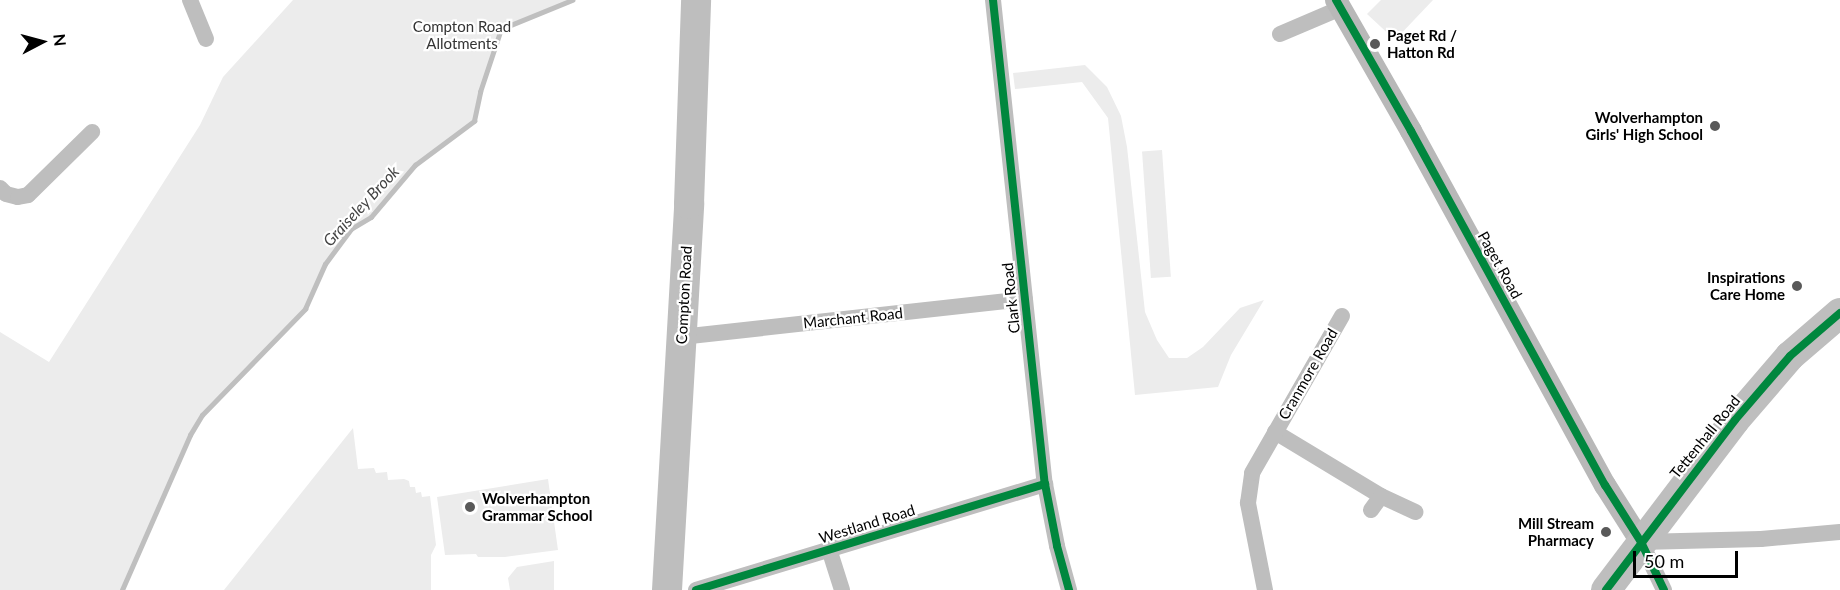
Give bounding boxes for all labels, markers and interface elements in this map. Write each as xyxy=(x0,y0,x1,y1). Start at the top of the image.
north arrow xyxy=(12,12,72,72)
park label: Compton Road Allotments xyxy=(413,17,511,52)
place label: Paget Rd / Hatton Rd xyxy=(1387,26,1457,61)
text: N xyxy=(50,33,70,47)
marker: Paget Rd / Hatton Rd xyxy=(1368,37,1382,51)
place label: Wolverhampton Girls' High School xyxy=(1585,108,1703,143)
marker: Wolverhampton Girls' High School xyxy=(1708,119,1722,133)
water label: Graiseley Brook xyxy=(319,162,403,250)
street label: Paget Road xyxy=(1474,228,1526,302)
street label: Compton Road xyxy=(672,245,696,345)
street label: Clark Road xyxy=(998,262,1024,334)
place label: Inspirations Care Home xyxy=(1707,268,1785,303)
marker: Inspirations Care Home xyxy=(1790,279,1804,293)
street label: Marchant Road xyxy=(802,304,904,332)
street label: Cranmore Road xyxy=(1275,325,1341,423)
street label: Tettenhall Road xyxy=(1666,392,1744,482)
place label: Wolverhampton Grammar School xyxy=(482,489,593,524)
marker: Wolverhampton Grammar School xyxy=(463,500,477,514)
street label: Westland Road xyxy=(817,501,917,547)
place label: Mill Stream Pharmacy xyxy=(1518,514,1594,549)
marker: Mill Stream Pharmacy xyxy=(1599,525,1613,539)
scale bar xyxy=(1636,539,1741,577)
text: 50 m xyxy=(1644,550,1684,572)

